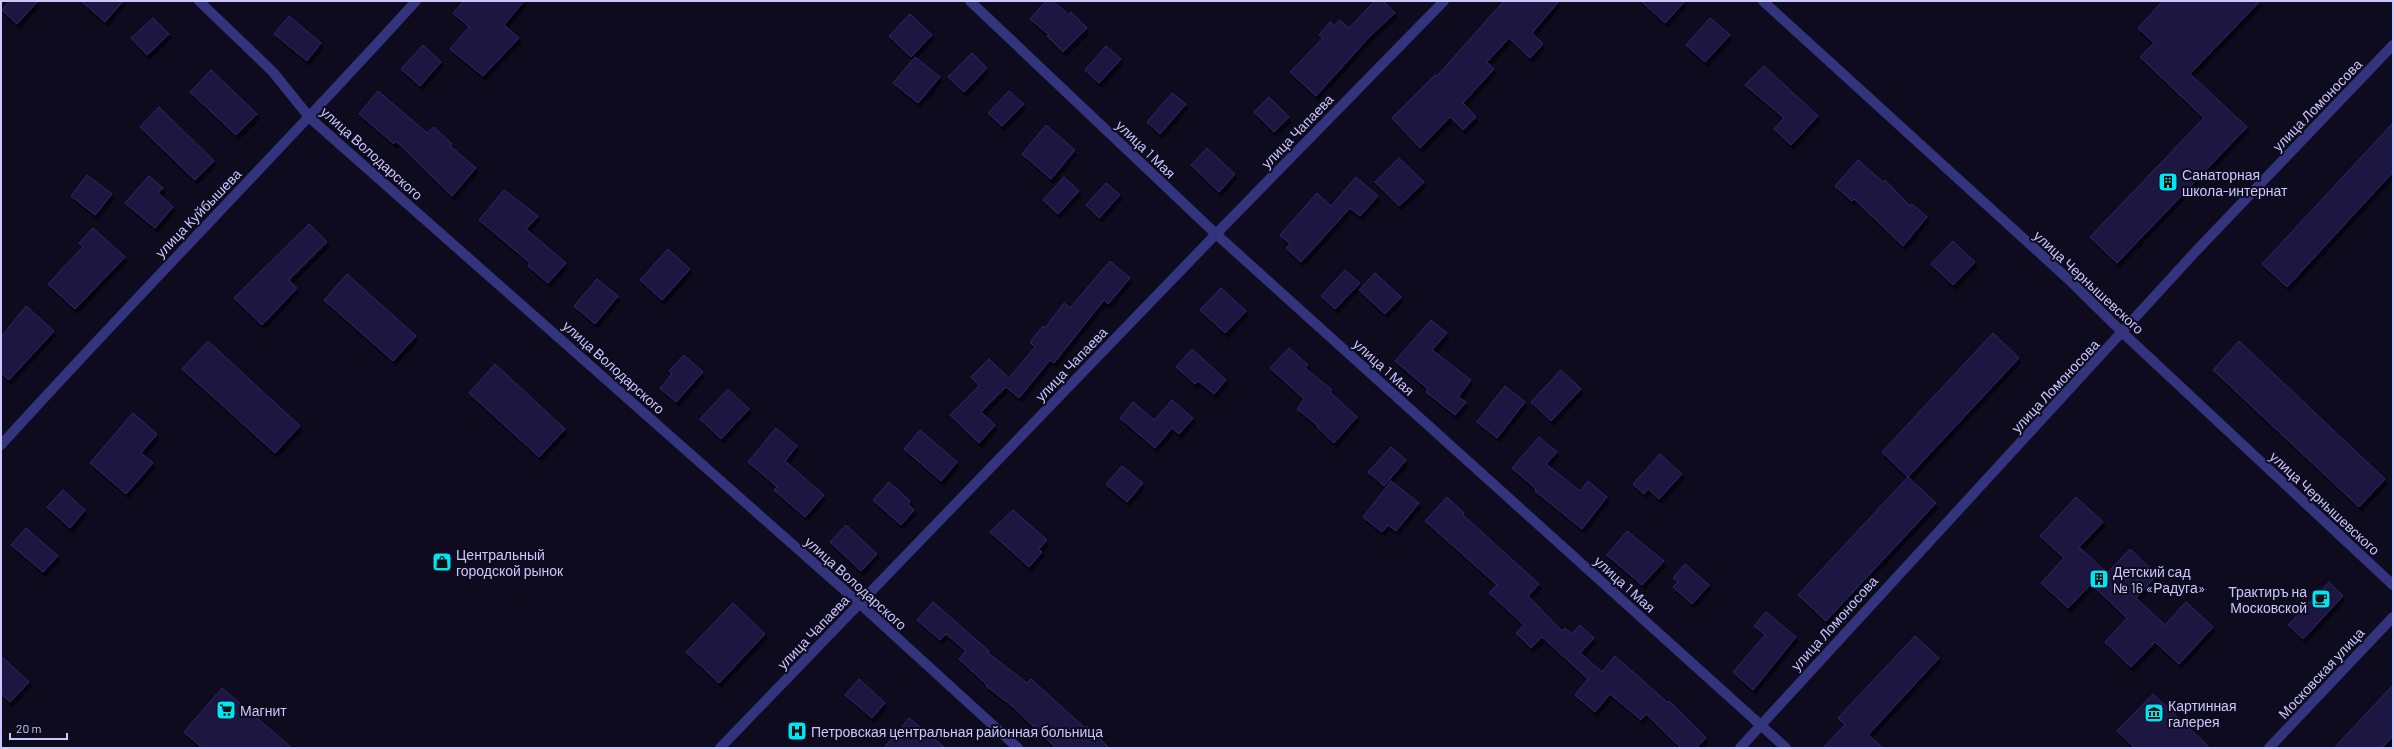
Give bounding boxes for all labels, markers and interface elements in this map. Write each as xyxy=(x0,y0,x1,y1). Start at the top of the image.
street label: улица Ломоносова xyxy=(2269,55,2365,154)
street label: улица Чапаева xyxy=(1257,90,1337,172)
street label: улица Володарского xyxy=(318,103,427,203)
street label: улица 1 Мая xyxy=(1113,116,1179,182)
street label: улица Куйбышева xyxy=(151,165,245,261)
place label: Санаторная школа-интернат xyxy=(2182,166,2288,199)
building icon: Санаторная школа-интернат xyxy=(2157,171,2179,193)
street label: улица Чернышевского xyxy=(2031,227,2148,337)
street label: улица Володарского xyxy=(560,317,669,417)
street label: улица Чапаева xyxy=(1031,323,1111,405)
street label: улица 1 Мая xyxy=(1350,335,1418,399)
street label: улица Ломоносова xyxy=(2007,336,2103,436)
street label: улица Чернышевского xyxy=(2267,448,2384,558)
street label: улица Володарского xyxy=(802,533,911,633)
place label: Центральный городской рынок xyxy=(456,546,564,579)
shop icon: Центральный городской рынок xyxy=(431,551,453,573)
street label: улица 1 Мая xyxy=(1591,552,1659,616)
place label: Детский сад № 16 «Радуга» xyxy=(2113,563,2205,596)
building icon: Детский сад № 16 «Радуга» xyxy=(2088,568,2110,590)
street label: улица Ломоносова xyxy=(1787,572,1881,674)
place label: Трактиръ на Московской xyxy=(2228,583,2307,616)
cafe icon: Трактиръ на Московской xyxy=(2310,588,2332,610)
street label: улица Чапаева xyxy=(773,591,853,673)
street label: Московская улица xyxy=(2275,624,2368,722)
place label: Картинная галерея xyxy=(2168,697,2236,730)
supermarket icon: Магнит xyxy=(215,699,237,721)
place label: Магнит xyxy=(240,702,287,719)
museum icon: Картинная галерея xyxy=(2143,702,2165,724)
scale bar xyxy=(10,715,67,741)
hospital icon: Петровская центральная районная больница xyxy=(786,720,808,742)
text: 20 m xyxy=(16,721,42,735)
place label: Петровская центральная районная больница xyxy=(811,723,1103,740)

